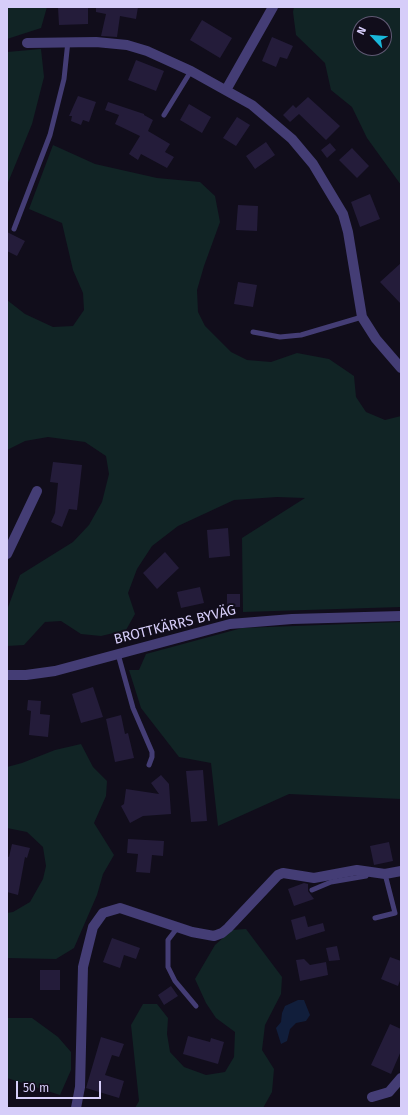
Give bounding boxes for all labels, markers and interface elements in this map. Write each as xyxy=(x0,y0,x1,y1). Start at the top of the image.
north arrow xyxy=(352,16,392,56)
text: N xyxy=(354,25,369,37)
street label: BROTTKÄRRS BYVÄG xyxy=(112,602,238,648)
scale bar xyxy=(18,1073,103,1099)
text: 50 m xyxy=(23,1081,49,1095)

